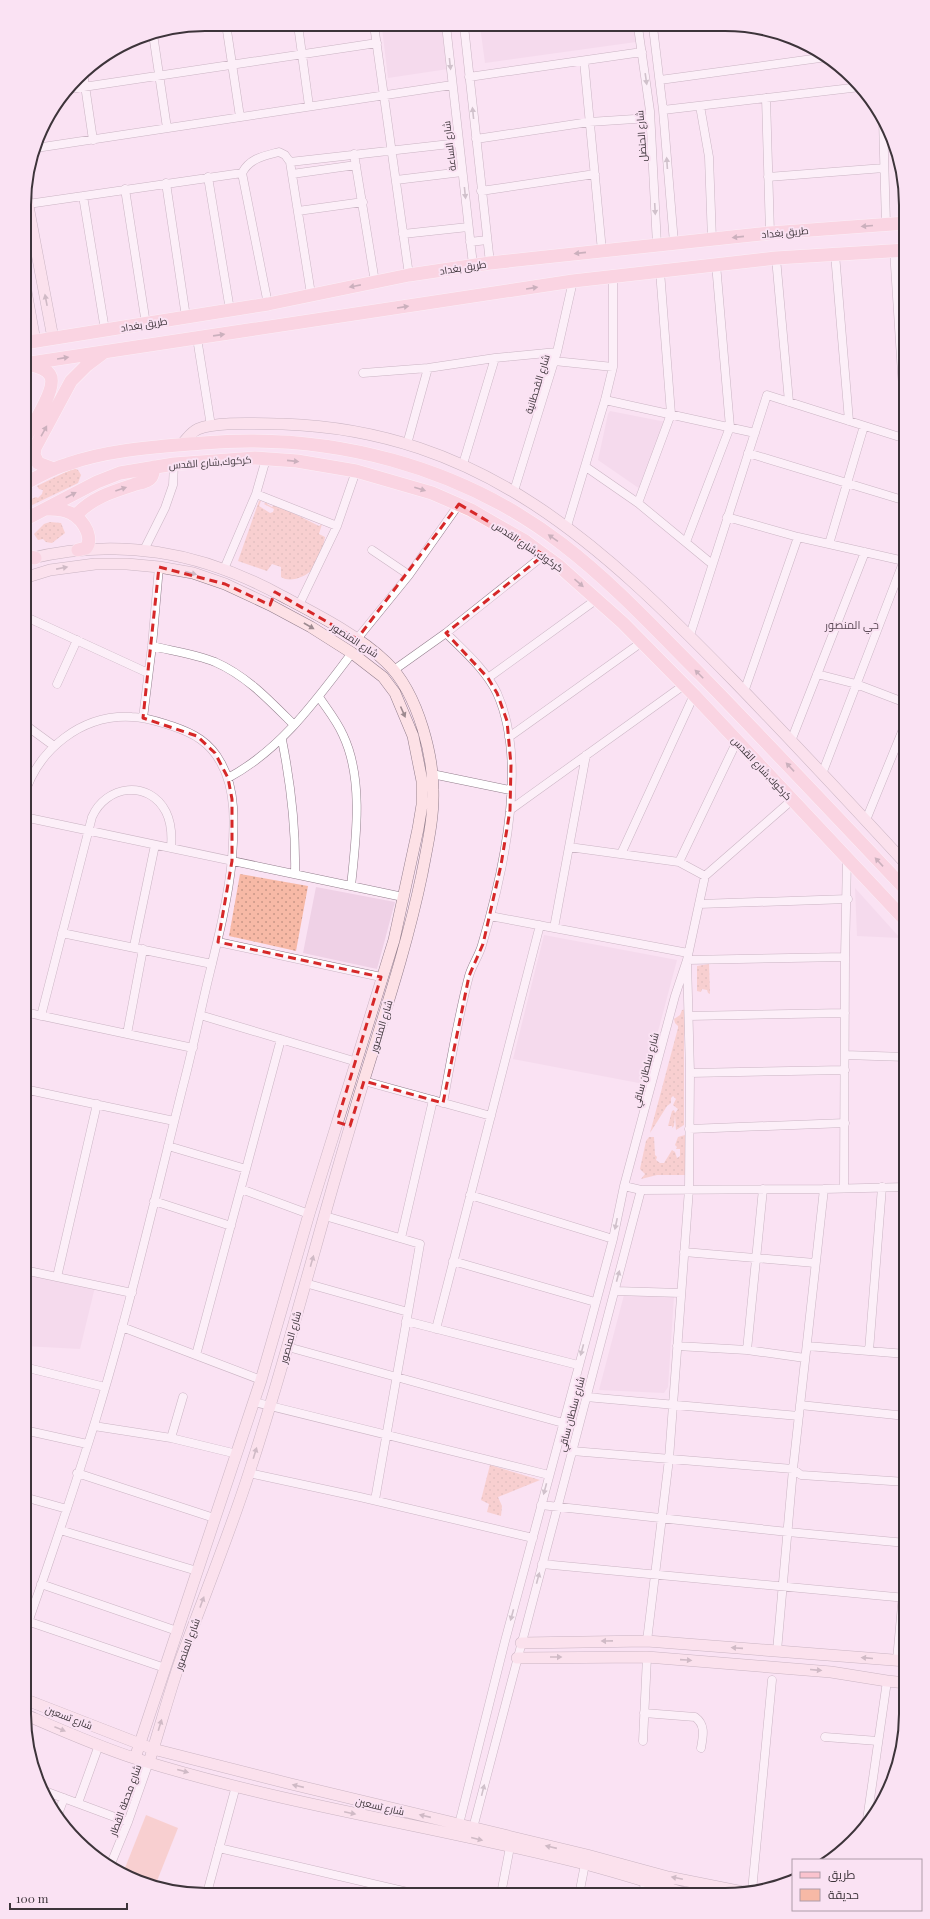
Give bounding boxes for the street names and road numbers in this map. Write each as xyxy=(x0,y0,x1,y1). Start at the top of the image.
street label: شارع الحنضل xyxy=(632,110,650,162)
street label: شارع الساعة xyxy=(439,120,459,172)
street label: طريق بغداد xyxy=(761,223,809,241)
street label: طريق بغداد xyxy=(439,256,487,278)
street label: طريق بغداد xyxy=(120,313,168,335)
street label: شارع القحطانية xyxy=(521,353,553,415)
street label: كركوك,شارع القدس xyxy=(168,452,252,472)
street label: كركوك,شارع القدس xyxy=(490,517,566,575)
street label: شارع المنصور xyxy=(328,619,381,661)
street label: كركوك,شارع القدس xyxy=(729,733,795,803)
street label: شارع المنصور xyxy=(366,998,396,1055)
street label: شارع سلطان ساقي xyxy=(628,1031,663,1109)
street label: شارع المنصور xyxy=(276,1309,304,1366)
street label: شارع سلطان ساقي xyxy=(554,1375,589,1453)
street label: شارع المنصور xyxy=(171,1616,203,1673)
street label: شارع تسعين xyxy=(43,1702,95,1732)
street label: شارع محطة القطار xyxy=(105,1762,144,1839)
street label: شارع تسعين xyxy=(354,1794,406,1818)

